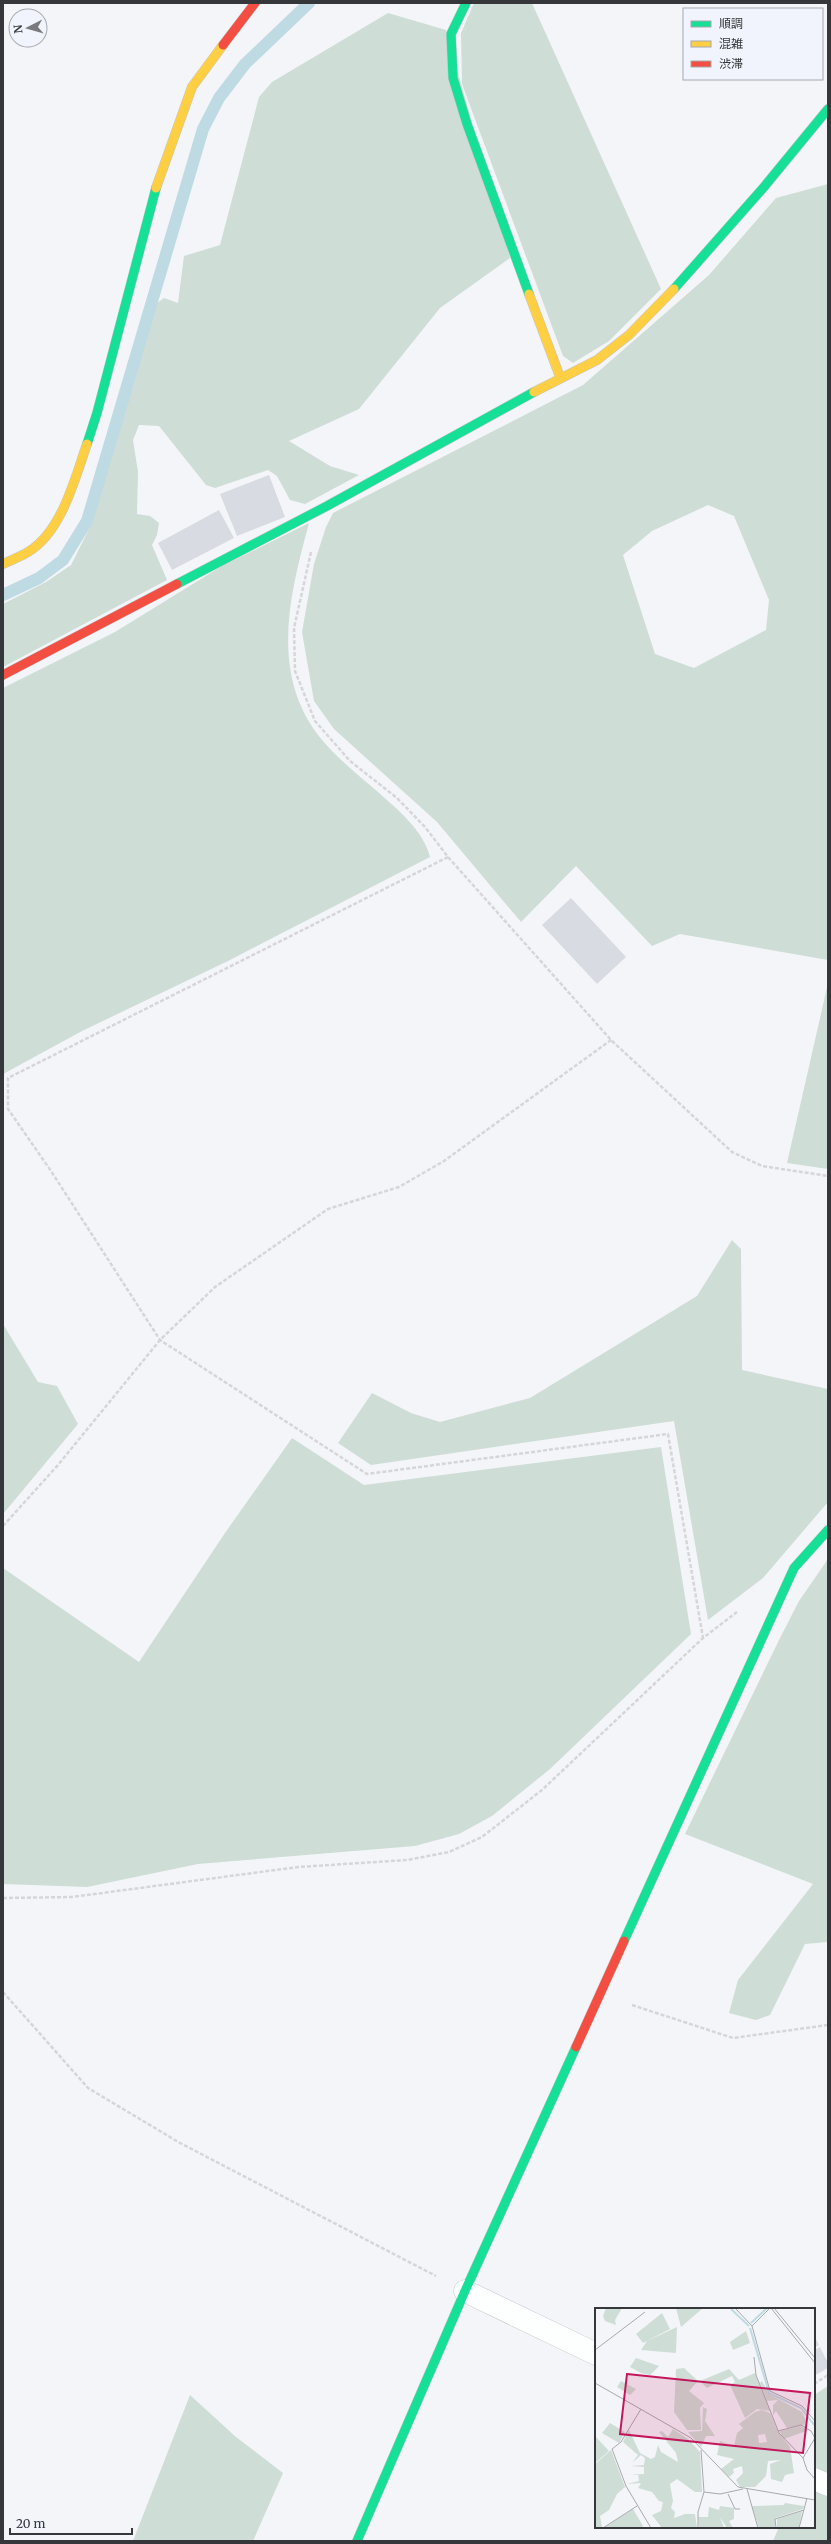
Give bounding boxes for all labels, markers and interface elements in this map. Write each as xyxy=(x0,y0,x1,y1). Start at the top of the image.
north arrow xyxy=(8,8,48,48)
legend xyxy=(683,8,823,80)
text: 順調 xyxy=(719,16,743,31)
text: N xyxy=(11,24,25,34)
text: 混雑 xyxy=(719,36,743,51)
text: 渋滞 xyxy=(719,56,743,71)
inset map xyxy=(595,2308,815,2528)
scale bar xyxy=(10,2510,132,2536)
text: 20 m xyxy=(16,2516,45,2531)

